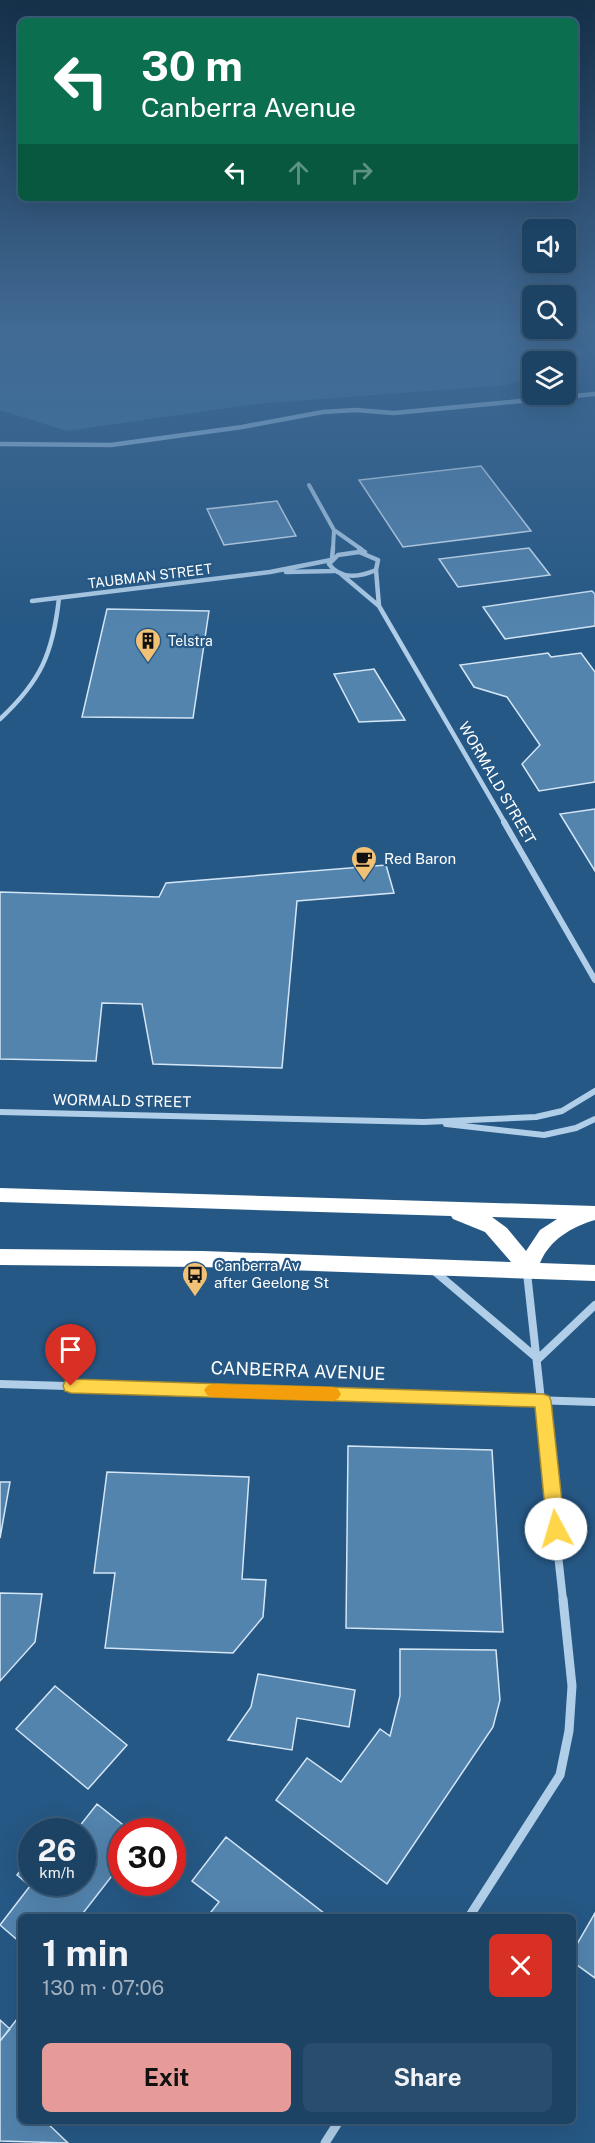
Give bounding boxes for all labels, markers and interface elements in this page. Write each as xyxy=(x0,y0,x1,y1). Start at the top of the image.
text: 30 m xyxy=(141,41,243,90)
icon: left xyxy=(42,42,120,120)
text: Canberra Avenue xyxy=(141,91,356,123)
icon: left xyxy=(219,156,252,189)
icon: ahead xyxy=(282,156,315,189)
icon: right xyxy=(345,156,378,189)
map controls xyxy=(522,219,576,405)
button: sound xyxy=(522,219,576,273)
button: search xyxy=(522,285,576,339)
button: layers xyxy=(522,351,576,405)
street label: TAUBMAN STREET xyxy=(87,560,213,592)
building icon: Telstra xyxy=(133,626,163,664)
place label: Telstra xyxy=(168,633,213,649)
street label: WORMALD STREET xyxy=(455,718,539,847)
cafe icon: Red Baron xyxy=(349,844,379,882)
place label: Red Baron xyxy=(384,850,456,867)
street label: WORMALD STREET xyxy=(53,1091,192,1110)
place label: Canberra Av after Geelong St xyxy=(214,1257,329,1291)
bus stop icon: Canberra Av after Geelong St xyxy=(180,1260,210,1298)
pin xyxy=(45,1324,96,1386)
icon: arrive xyxy=(54,1333,87,1366)
street label: CANBERRA AVENUE xyxy=(210,1357,386,1384)
position arrow xyxy=(524,1497,588,1561)
speed limit sign: 30 xyxy=(108,1818,186,1896)
text: 26 xyxy=(38,1832,76,1868)
text: km/h xyxy=(39,1864,75,1881)
text: 1 min xyxy=(42,1932,129,1974)
button: close xyxy=(489,1934,552,1997)
text: 130 m · 07:06 xyxy=(42,1976,164,2000)
button: Exit xyxy=(42,2043,291,2112)
button: Share xyxy=(303,2043,552,2112)

